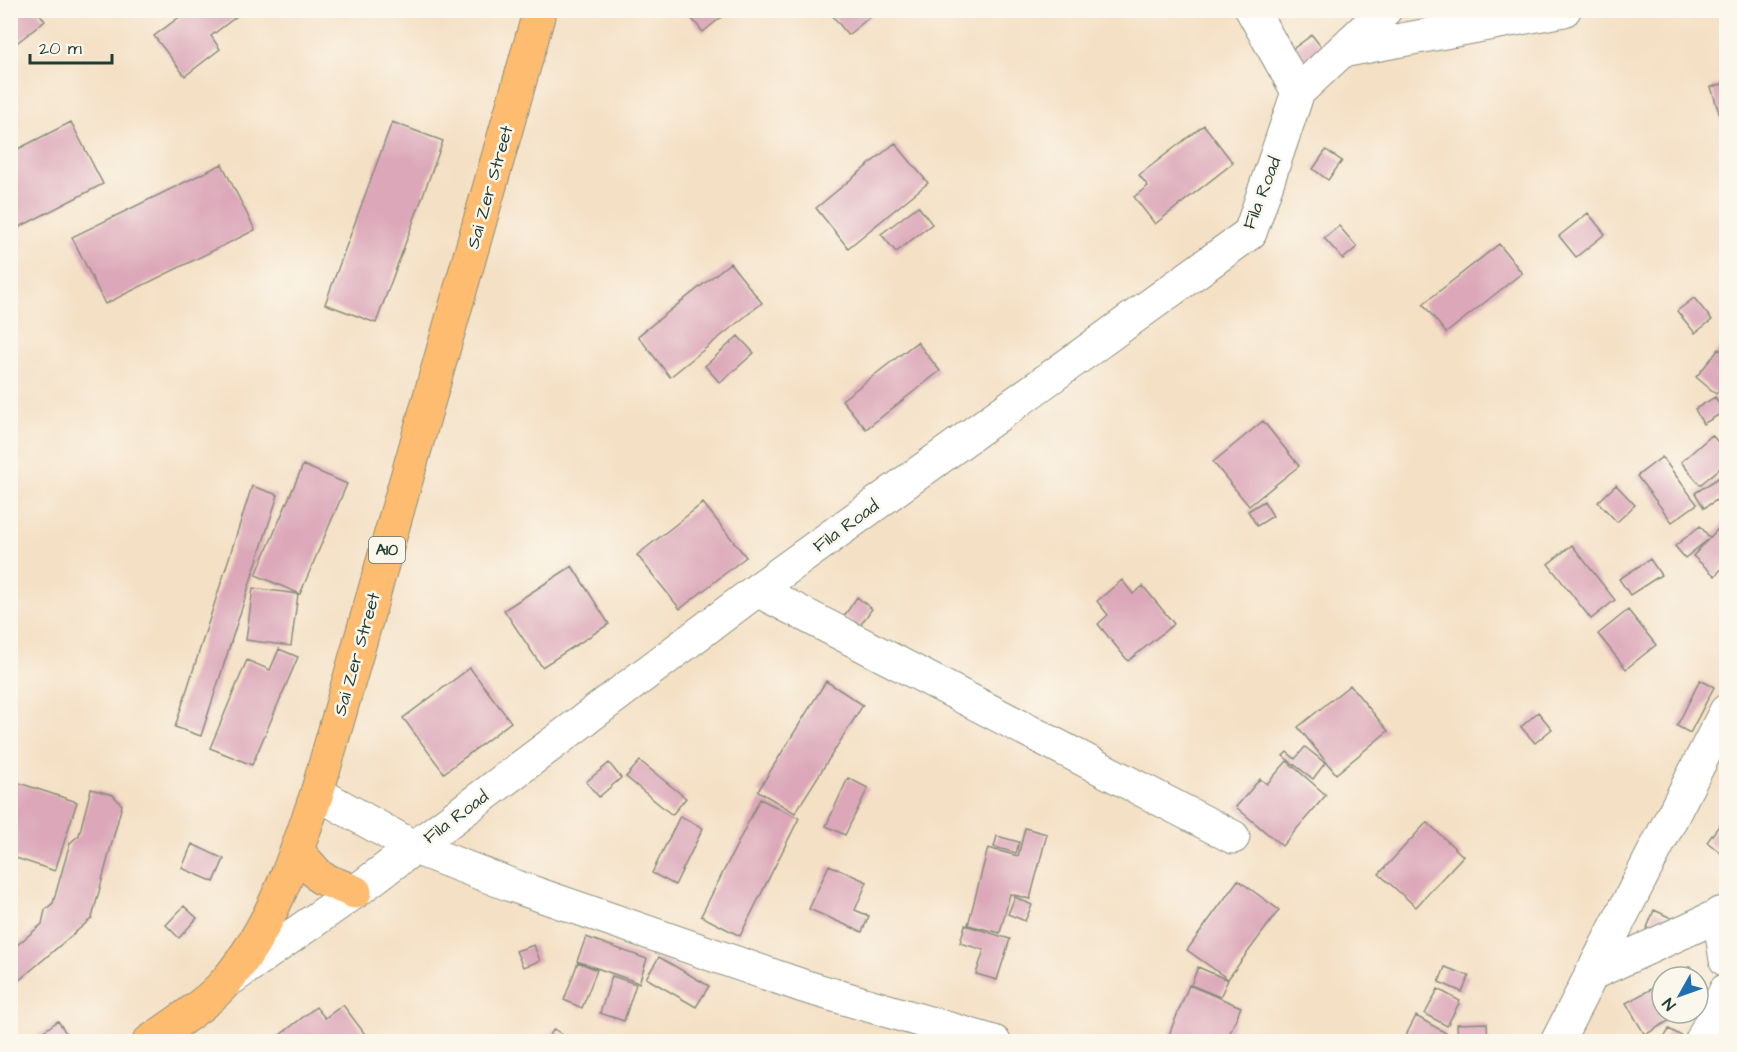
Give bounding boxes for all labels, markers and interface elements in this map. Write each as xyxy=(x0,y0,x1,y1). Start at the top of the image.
scale bar xyxy=(30,27,112,65)
text: 20 m xyxy=(39,36,82,61)
street label: Sai Zer Street xyxy=(460,122,520,252)
street label: Fila Road xyxy=(1237,153,1287,233)
street label: Fila Road xyxy=(808,494,884,558)
road number: A10 xyxy=(369,537,405,563)
street label: Sai Zer Street xyxy=(327,589,387,719)
street label: Fila Road xyxy=(418,784,494,850)
north arrow xyxy=(1650,965,1710,1025)
text: N xyxy=(1658,993,1681,1015)

